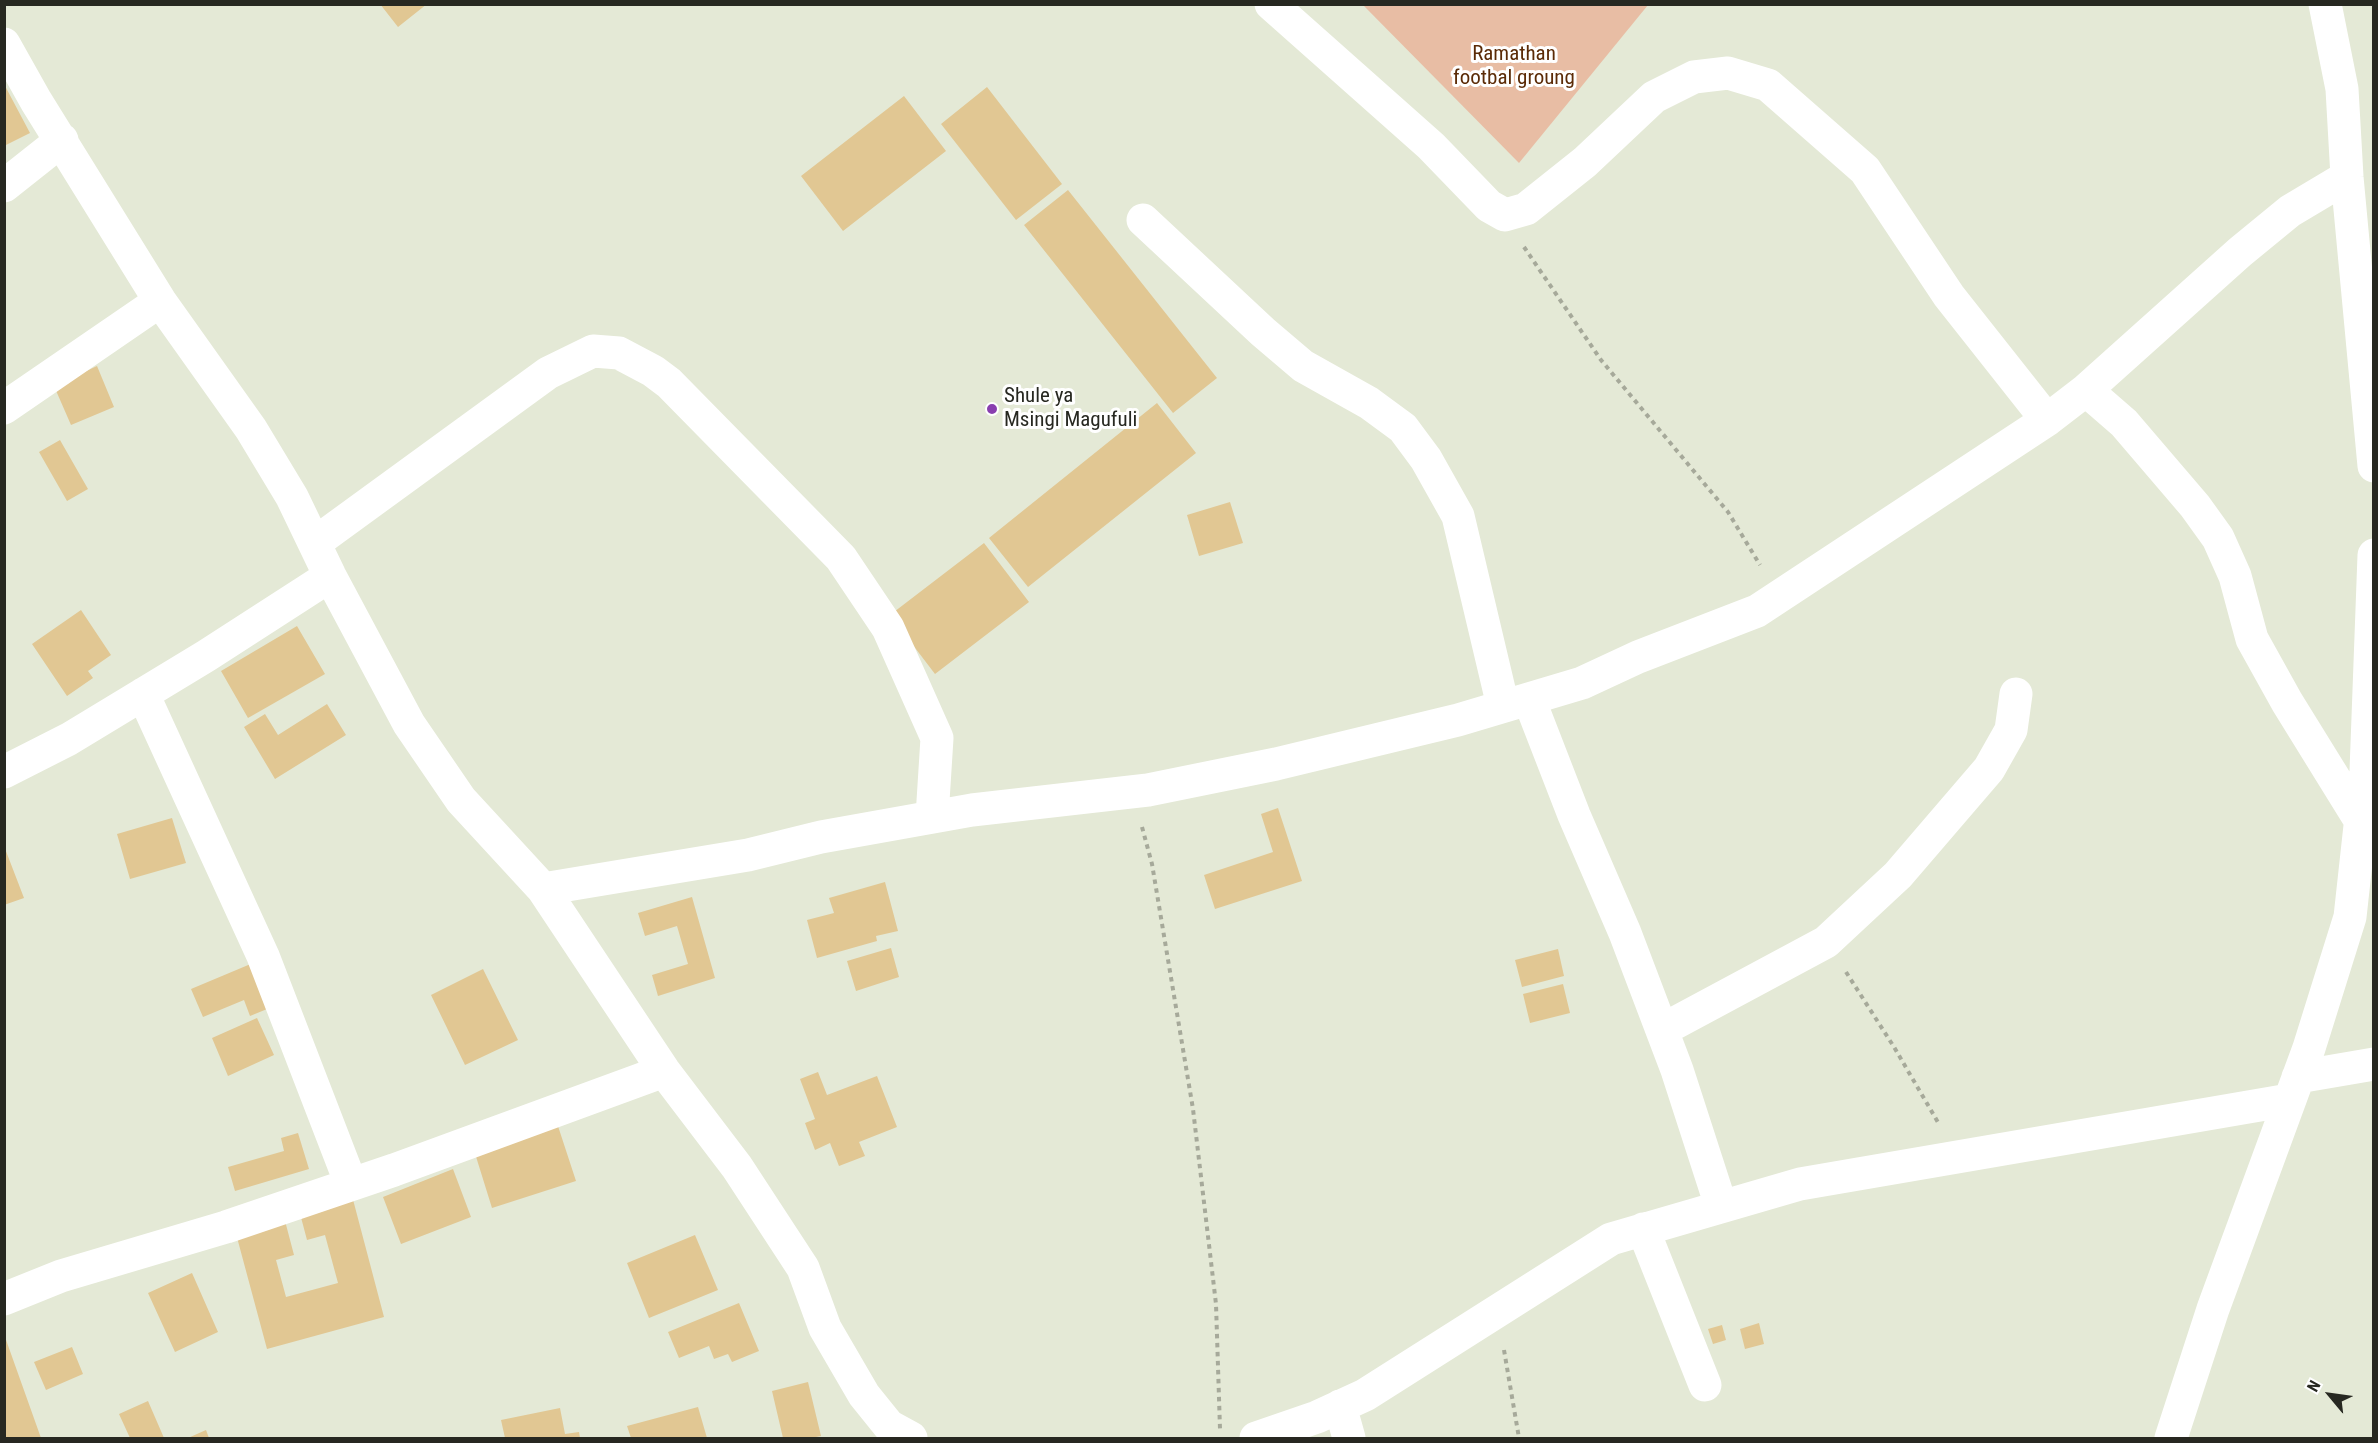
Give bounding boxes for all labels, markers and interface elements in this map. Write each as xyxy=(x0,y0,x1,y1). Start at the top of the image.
park label: Ramathan footbal groung xyxy=(1453,42,1575,92)
place label: Shule ya Msingi Magufuli xyxy=(1004,384,1137,434)
marker: Shule ya Msingi Magufuli xyxy=(985,402,999,416)
north arrow xyxy=(2300,1365,2360,1425)
text: N xyxy=(2303,1377,2324,1395)

